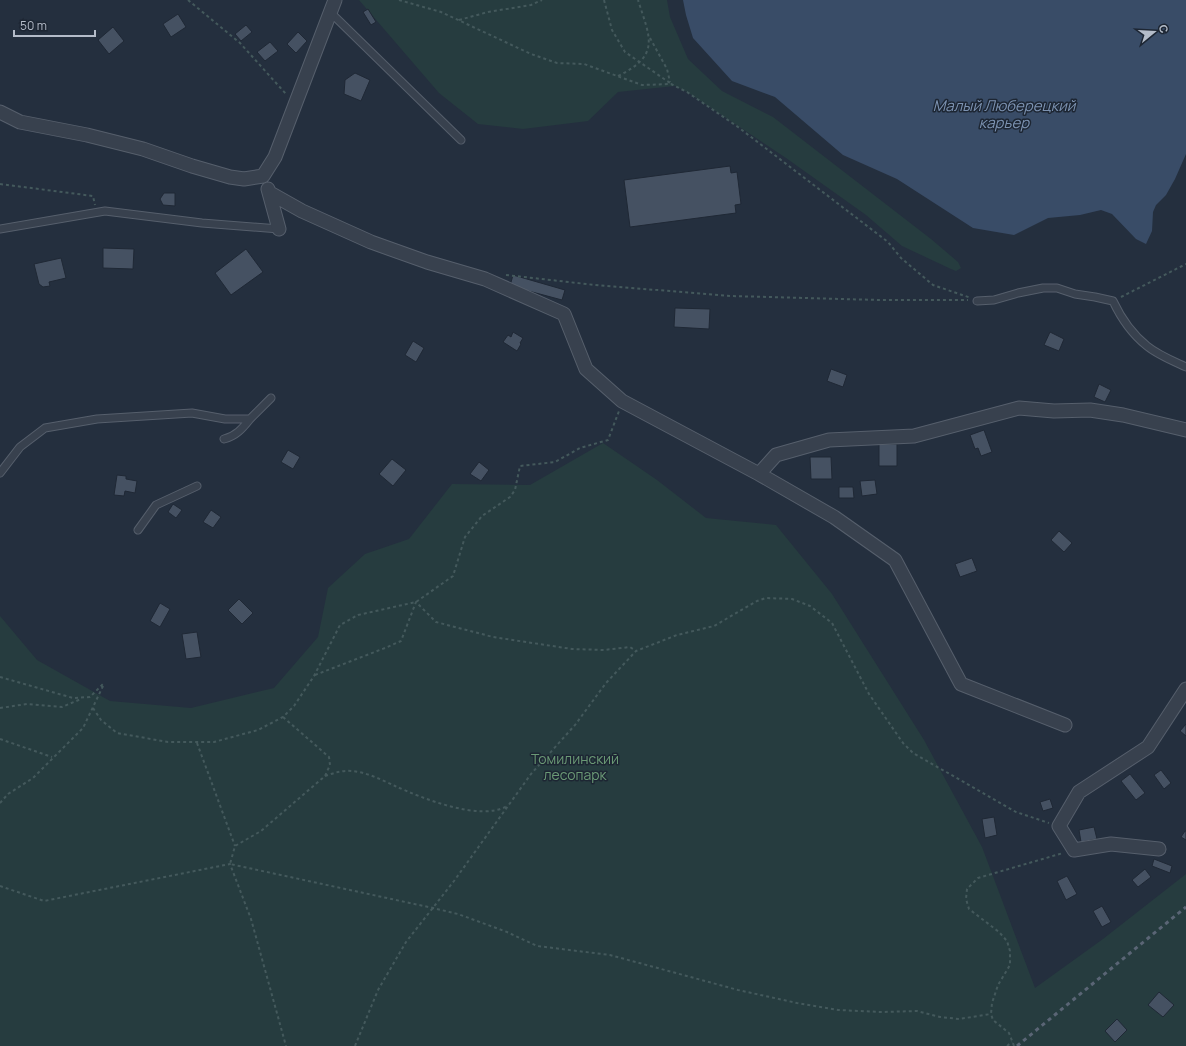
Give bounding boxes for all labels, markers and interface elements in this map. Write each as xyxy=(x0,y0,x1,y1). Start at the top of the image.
scale bar xyxy=(14,12,95,38)
north arrow xyxy=(1134,12,1174,52)
text: 50 m xyxy=(20,17,47,34)
text: С xyxy=(1156,23,1172,35)
water label: Малый Люберецкий карьер xyxy=(933,95,1077,133)
park label: Томилинский лесопарк xyxy=(531,749,619,784)

